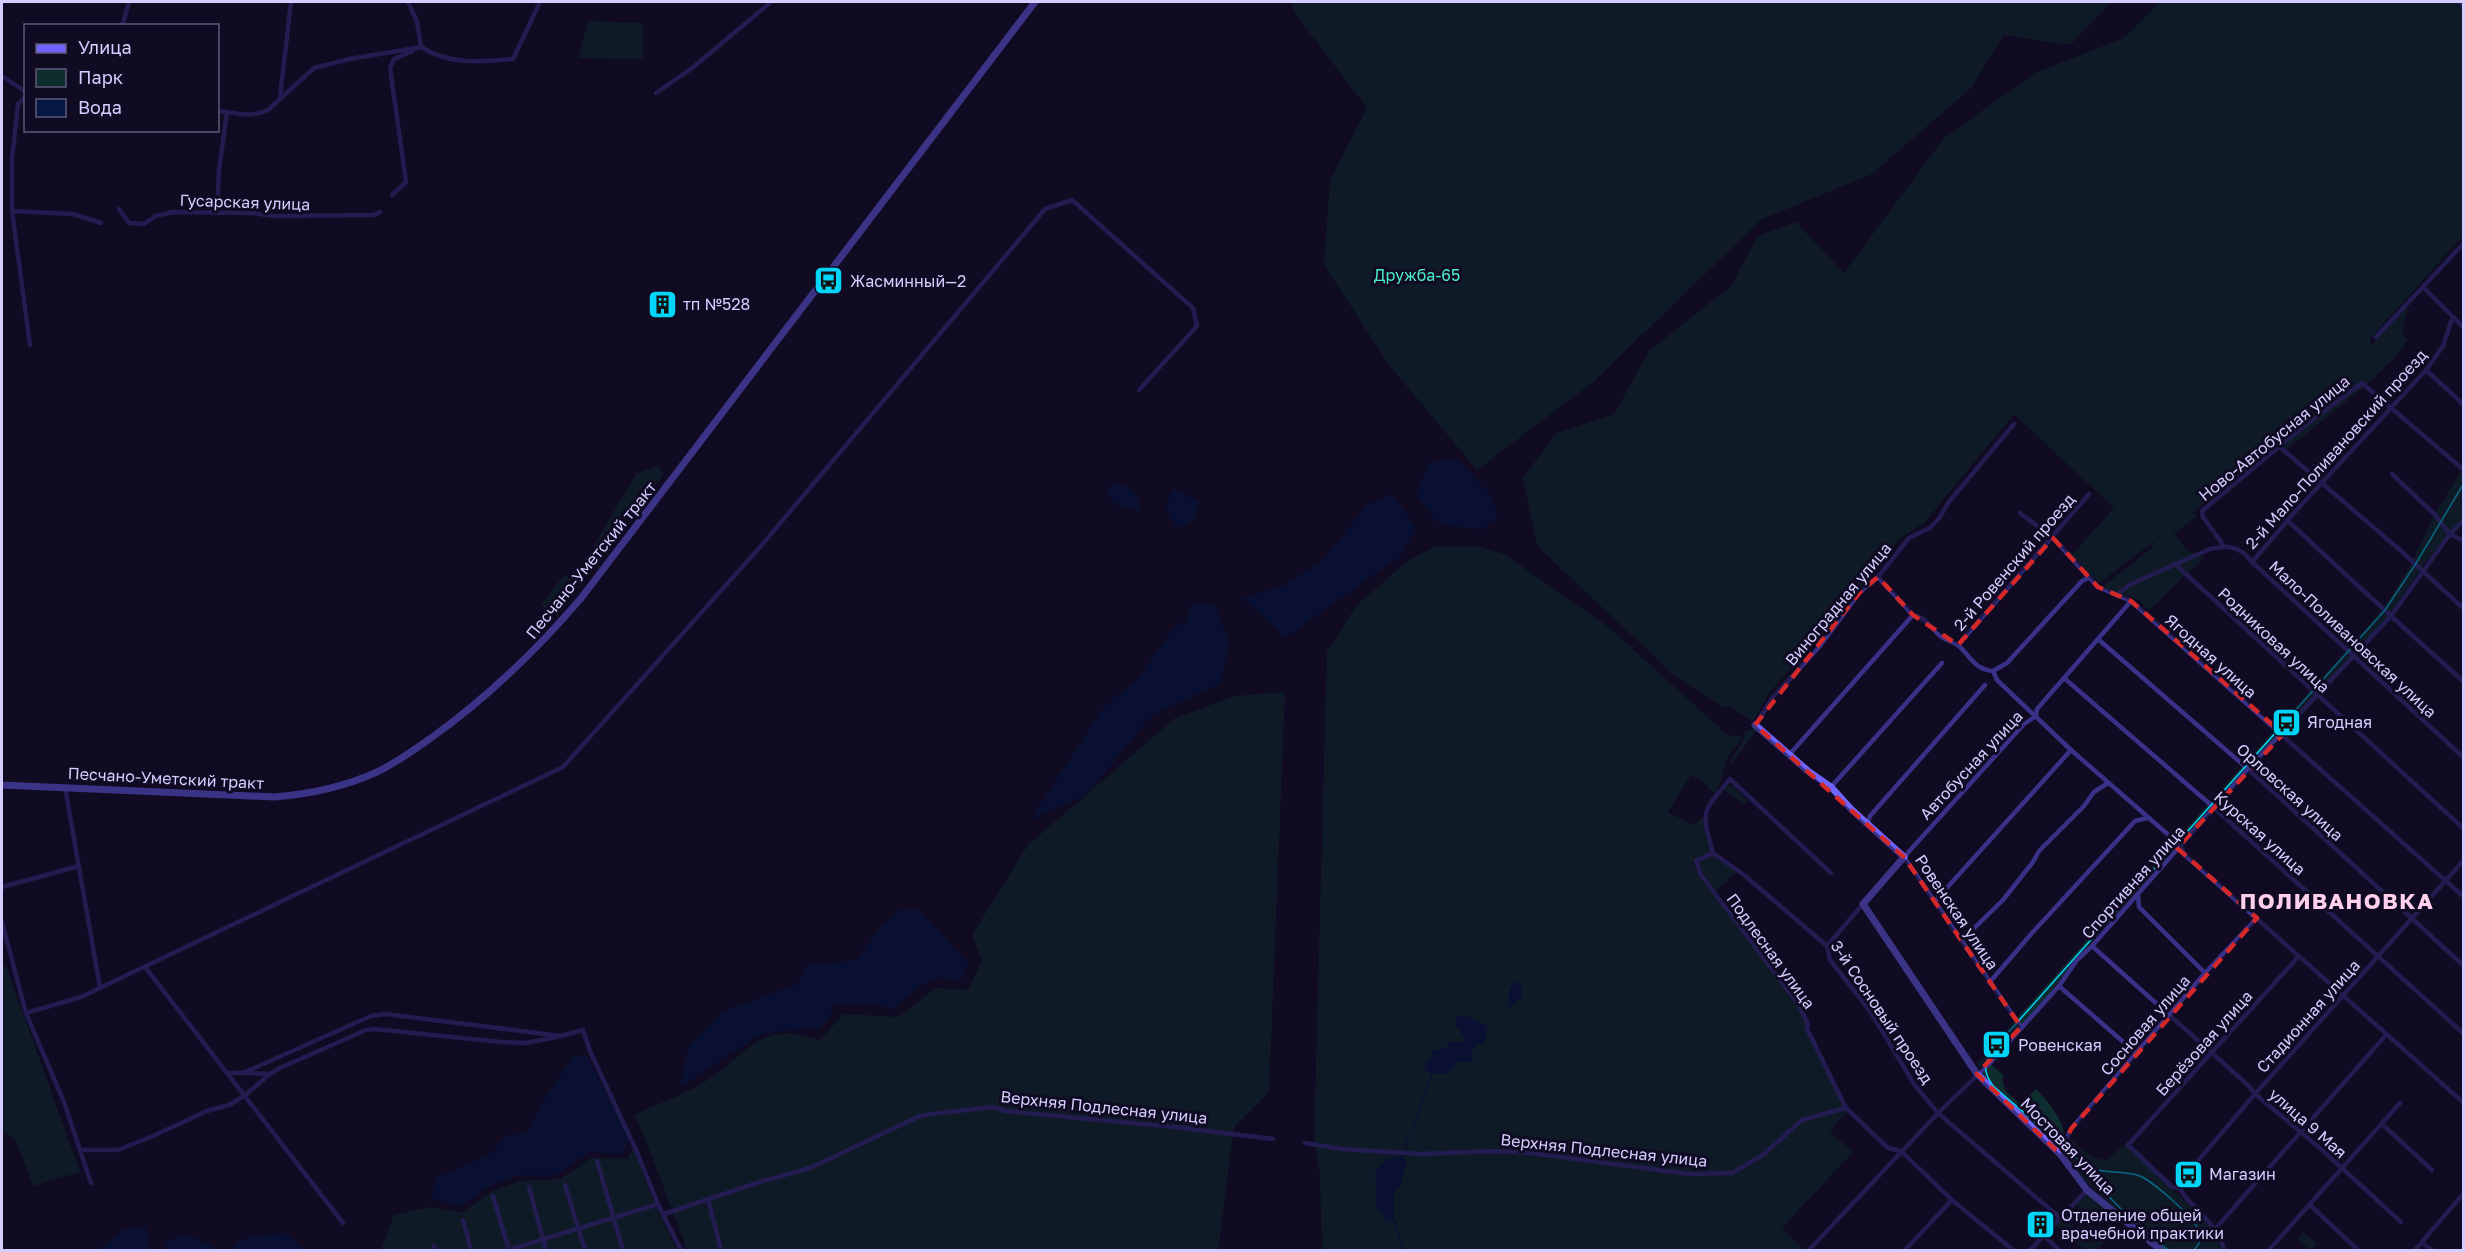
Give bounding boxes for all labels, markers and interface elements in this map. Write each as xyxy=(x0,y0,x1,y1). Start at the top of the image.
legend xyxy=(24,24,219,132)
text: Улица xyxy=(78,36,132,58)
text: Парк xyxy=(78,66,123,88)
text: Вода xyxy=(78,96,122,118)
street label: Гусарская улица xyxy=(179,190,311,214)
bus stop icon: Жасминный—2 xyxy=(813,265,845,297)
park label: Дружба-65 xyxy=(1374,265,1460,285)
place label: Жасминный—2 xyxy=(850,271,966,291)
building icon: тп №528 xyxy=(646,288,678,320)
place label: тп №528 xyxy=(683,294,750,314)
street label: 2-й Мало-Поливановский проезд xyxy=(2241,345,2431,553)
street label: Ново-Автобусная улица xyxy=(2194,371,2354,505)
street label: Песчано-Уметский тракт xyxy=(521,477,661,643)
street label: 2-й Ровенский проезд xyxy=(1949,489,2079,635)
street label: Виноградная улица xyxy=(1781,538,1895,670)
street label: Мало-Поливановская улица xyxy=(2265,556,2441,722)
street label: Родниковая улица xyxy=(2214,583,2334,697)
street label: Ягодная улица xyxy=(2161,610,2261,702)
street label: Автобусная улица xyxy=(1915,706,2027,824)
bus stop icon: Ягодная xyxy=(2270,706,2302,738)
place label: Ягодная xyxy=(2307,712,2372,732)
street label: Орловская улица xyxy=(2233,739,2347,845)
street label: Песчано-Уметский тракт xyxy=(67,763,265,793)
street label: Курская улица xyxy=(2210,787,2310,879)
street label: Спортивная улица xyxy=(2077,821,2189,943)
street label: Ровенская улица xyxy=(1911,851,2003,973)
district label: ПОЛИВАНОВКА xyxy=(2240,887,2434,914)
street label: Подлесная улица xyxy=(1722,889,1820,1013)
street label: 3-й Сосновый проезд xyxy=(1827,937,1938,1088)
street label: Стадионная улица xyxy=(2252,955,2364,1077)
street label: Сосновая улица xyxy=(2096,971,2194,1079)
street label: Берёзовая улица xyxy=(2151,986,2257,1100)
bus stop icon: Ровенская xyxy=(1981,1029,2013,1061)
place label: Ровенская xyxy=(2018,1035,2102,1055)
street label: улица 9 Мая xyxy=(2265,1084,2351,1162)
street label: Верхняя Подлесная улица xyxy=(1000,1086,1208,1128)
street label: Мостовая улица xyxy=(2017,1093,2119,1199)
street label: Верхняя Подлесная улица xyxy=(1500,1129,1708,1171)
bus stop icon: Магазин xyxy=(2172,1158,2204,1190)
place label: Магазин xyxy=(2209,1164,2276,1184)
place label: Отделение общей врачебной практики xyxy=(2061,1205,2224,1243)
building icon: Отделение общей врачебной практики xyxy=(2024,1208,2056,1240)

